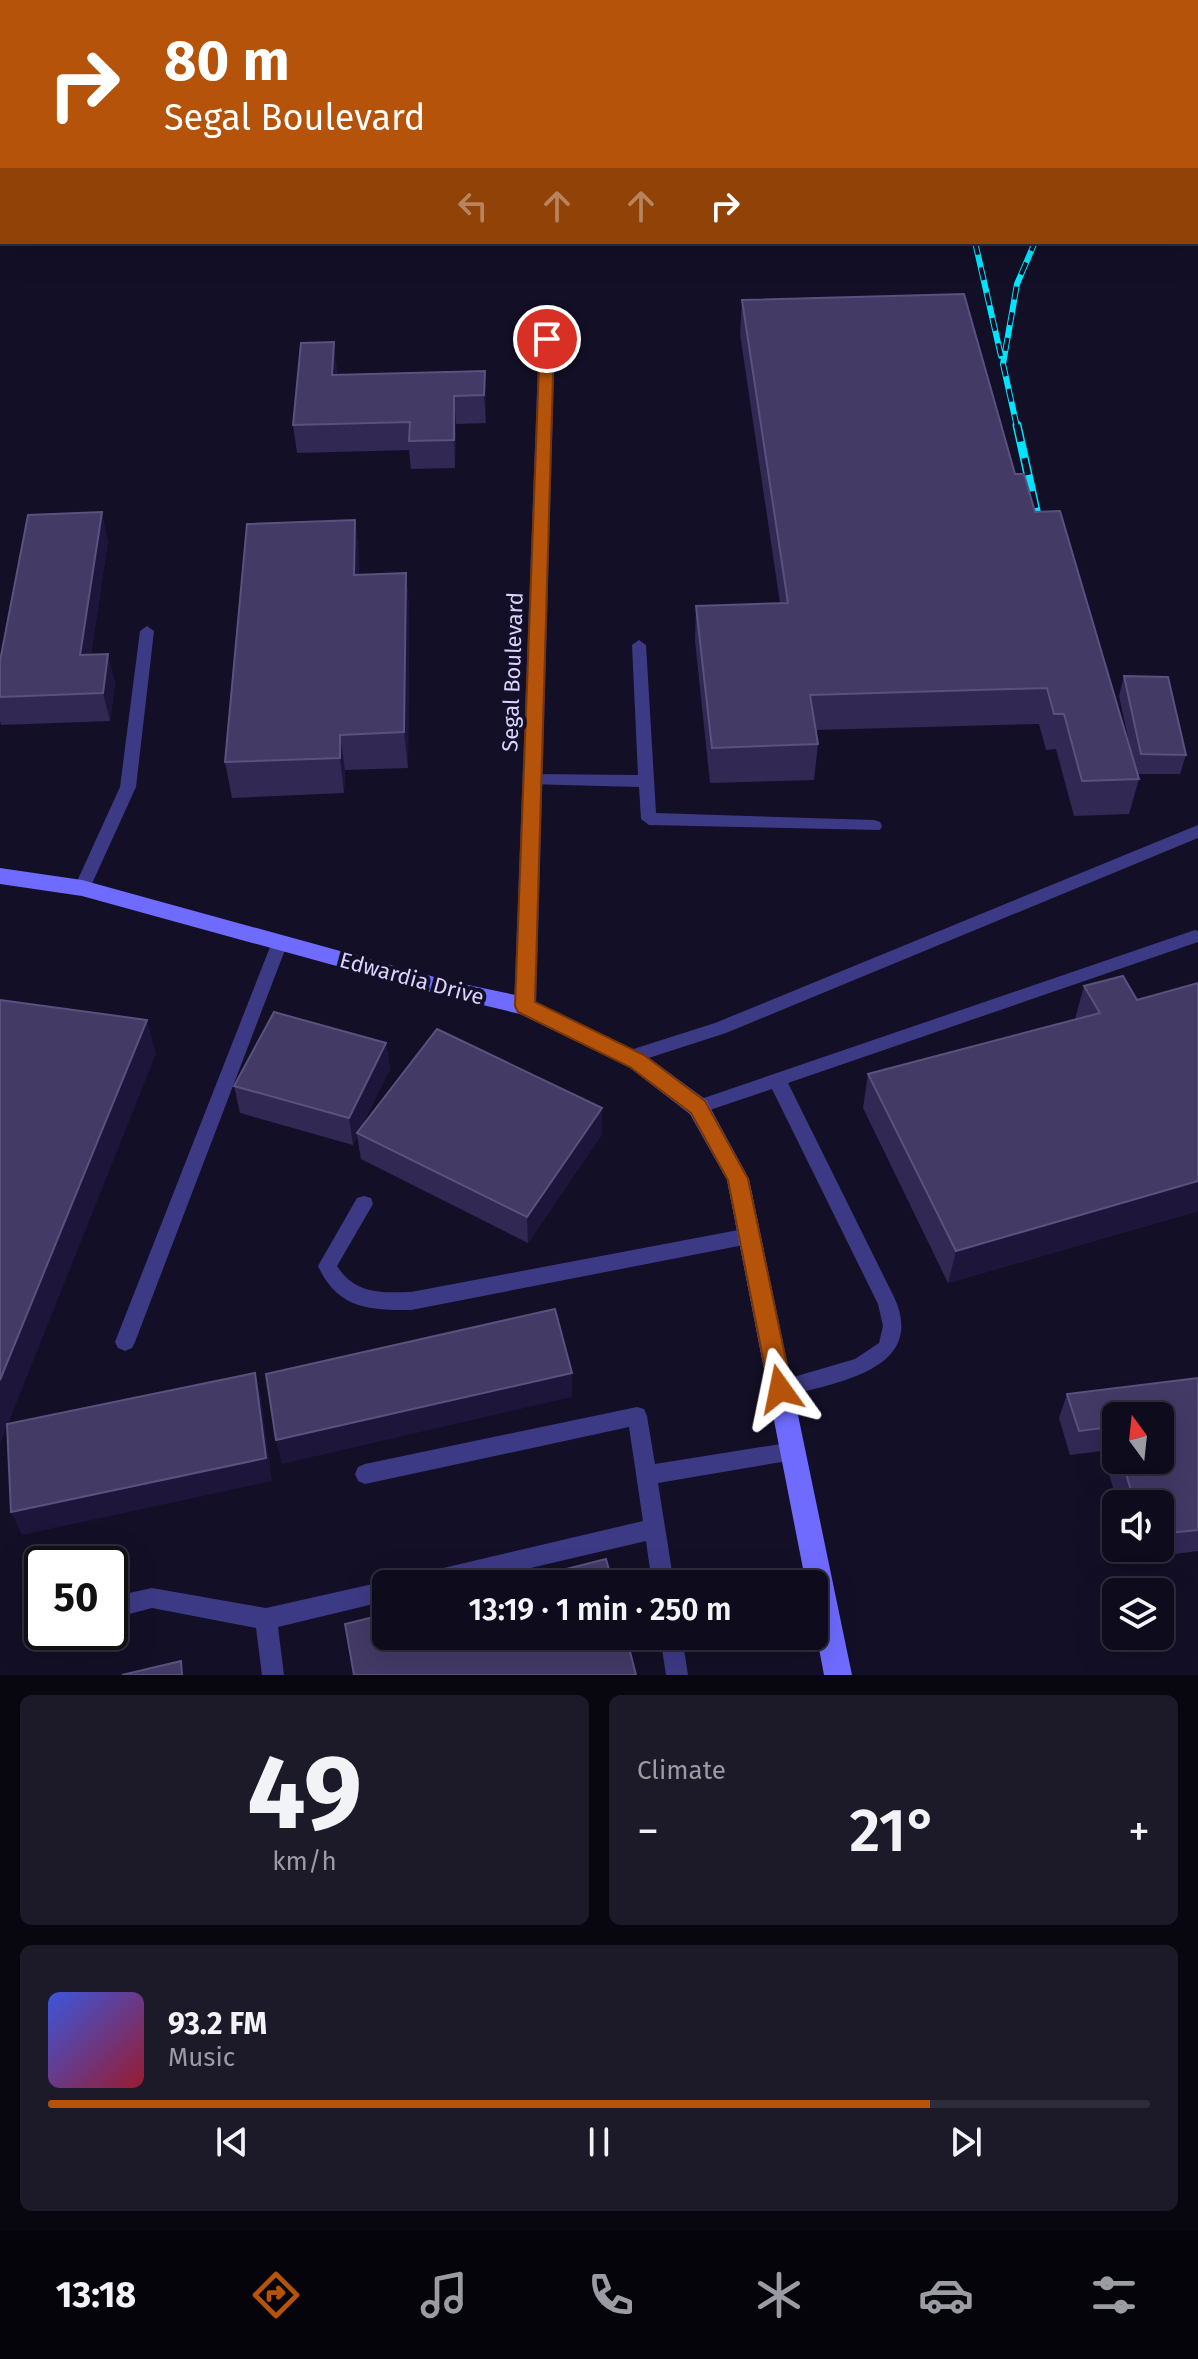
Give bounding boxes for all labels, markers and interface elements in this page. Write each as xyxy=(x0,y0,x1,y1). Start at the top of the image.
text: 80 m xyxy=(164,28,290,95)
icon: right xyxy=(32,32,136,136)
text: Segal Boulevard xyxy=(164,96,425,140)
icon: left xyxy=(451,184,495,228)
icon: ahead xyxy=(535,184,579,228)
icon: ahead xyxy=(619,184,663,228)
icon: right xyxy=(703,184,747,228)
pin xyxy=(513,305,581,373)
icon: arrive xyxy=(525,317,569,361)
street label: Segal Boulevard xyxy=(496,592,529,752)
street label: Edwardia Drive xyxy=(337,946,487,1011)
position arrow xyxy=(738,1347,822,1431)
north arrow xyxy=(1102,1402,1174,1474)
map controls xyxy=(1102,1402,1174,1650)
button: sound xyxy=(1102,1490,1174,1562)
speed limit sign: 50 xyxy=(24,1546,128,1650)
button: layers xyxy=(1102,1578,1174,1650)
text: 13:19 · 1 min · 250 m xyxy=(469,1592,731,1628)
text: 49 xyxy=(247,1731,362,1856)
text: Climate xyxy=(637,1755,726,1786)
text: 21° xyxy=(850,1795,938,1867)
text: − xyxy=(637,1805,659,1858)
text: + xyxy=(1128,1805,1150,1858)
text: km/h xyxy=(272,1846,337,1877)
text: 93.2 FM xyxy=(168,2006,267,2042)
text: Music xyxy=(168,2042,235,2073)
icon: previous xyxy=(210,2120,254,2164)
icon: pause xyxy=(577,2120,621,2164)
icon: next xyxy=(944,2120,988,2164)
icon: directions xyxy=(248,2267,304,2323)
icon: music xyxy=(416,2267,472,2323)
icon: phone xyxy=(583,2267,639,2323)
icon: climate xyxy=(751,2267,807,2323)
icon: car xyxy=(918,2267,974,2323)
icon: filters xyxy=(1086,2267,1142,2323)
text: 13:18 xyxy=(56,2273,136,2317)

